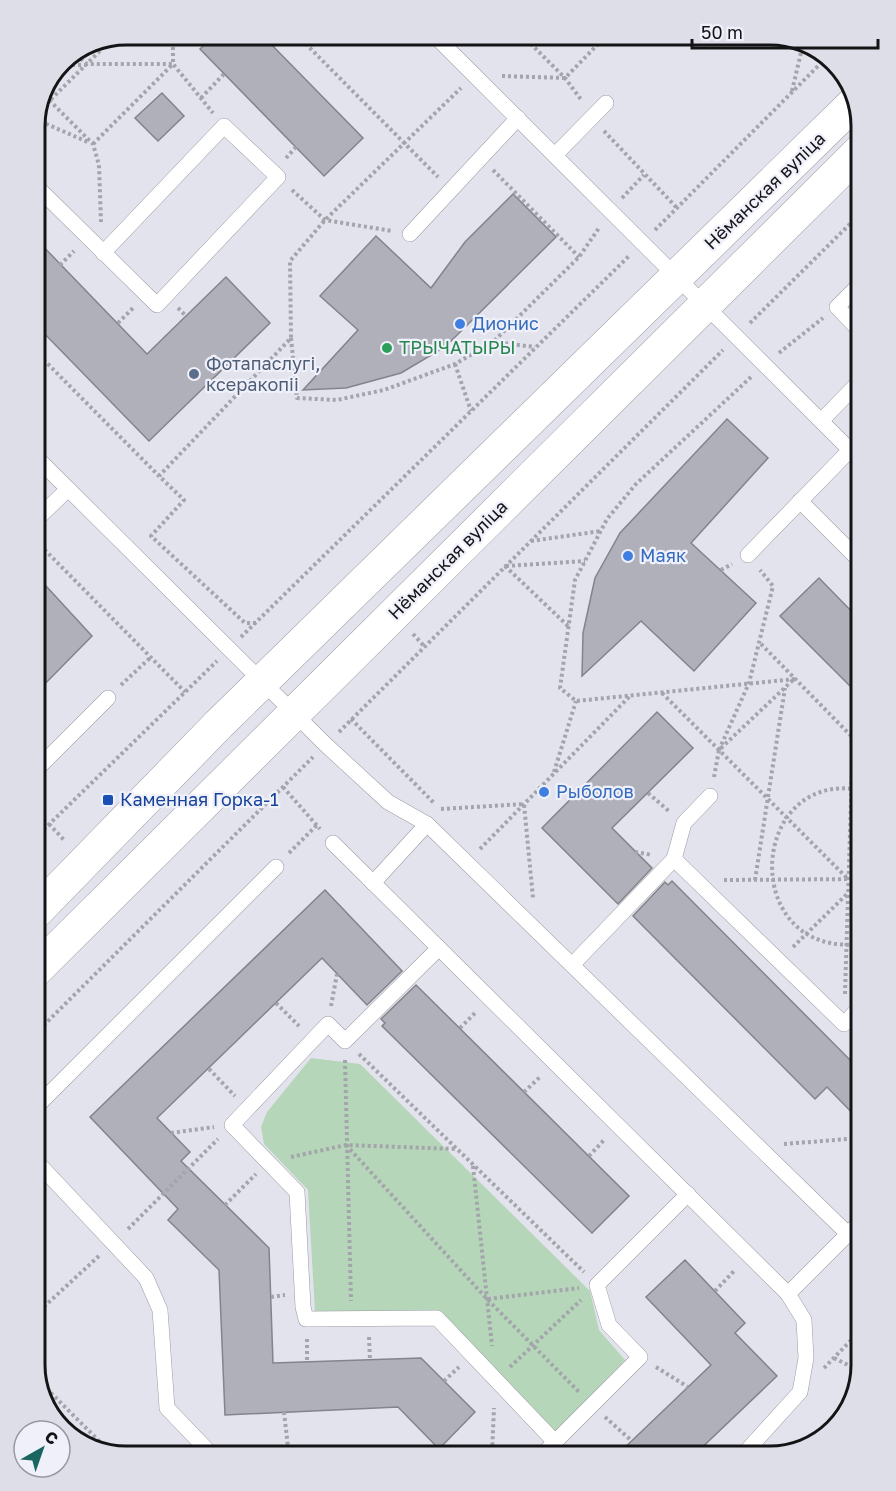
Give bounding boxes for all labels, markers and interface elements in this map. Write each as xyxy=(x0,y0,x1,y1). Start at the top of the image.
scale bar xyxy=(692,12,878,50)
text: 50 m xyxy=(701,21,743,43)
street label: Нёманская вуліца xyxy=(699,127,829,254)
place label: Дионис xyxy=(472,312,539,334)
marker: Дионис xyxy=(453,317,467,331)
place label: ТРЫЧАТЫРЫ xyxy=(399,336,516,358)
marker: ТРЫЧАТЫРЫ xyxy=(380,341,394,355)
place label: Фотапаслугі, ксеракопіі xyxy=(206,352,321,395)
marker: Фотапаслугі, ксеракопіі xyxy=(187,367,201,381)
street label: Нёманская вуліца xyxy=(383,495,511,623)
place label: Маяк xyxy=(640,544,686,566)
marker: Маяк xyxy=(621,549,635,563)
place label: Рыболов xyxy=(556,780,634,802)
marker: Рыболов xyxy=(537,785,551,799)
place label: Каменная Горка-1 xyxy=(120,788,279,810)
marker: Каменная Горка-1 xyxy=(101,793,115,807)
north arrow xyxy=(12,1419,72,1479)
text: С xyxy=(41,1426,62,1449)

